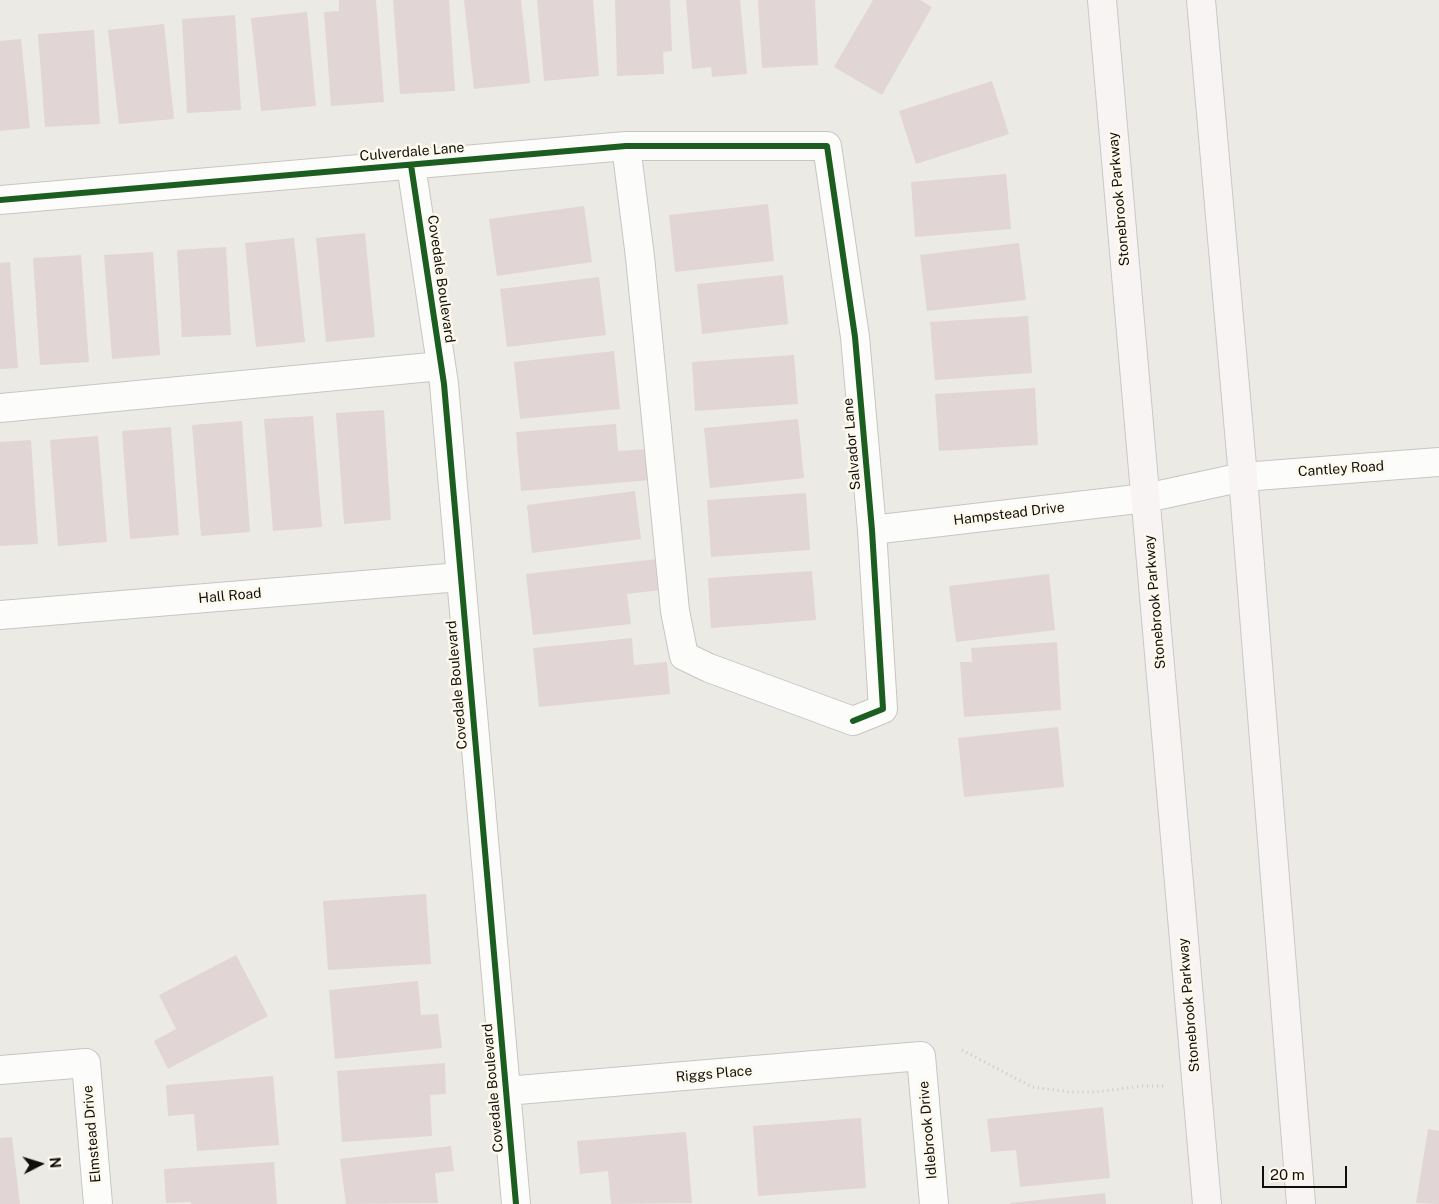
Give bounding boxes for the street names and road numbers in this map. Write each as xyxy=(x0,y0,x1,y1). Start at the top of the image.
street label: Stonebrook Parkway xyxy=(1105,131,1133,267)
street label: Culverdale Lane xyxy=(359,139,465,165)
street label: Covedale Boulevard xyxy=(424,214,458,344)
street label: Salvador Lane xyxy=(840,397,864,491)
street label: Cantley Road xyxy=(1297,458,1385,480)
street label: Hampstead Drive xyxy=(952,499,1066,529)
street label: Stonebrook Parkway xyxy=(1141,534,1169,670)
street label: Hall Road xyxy=(198,585,262,607)
street label: Covedale Boulevard xyxy=(443,620,471,750)
street label: Stonebrook Parkway xyxy=(1175,937,1203,1073)
street label: Covedale Boulevard xyxy=(479,1023,507,1153)
street label: Riggs Place xyxy=(675,1062,753,1086)
street label: Idlebrook Drive xyxy=(915,1080,941,1180)
street label: Elmstead Drive xyxy=(79,1085,105,1183)

